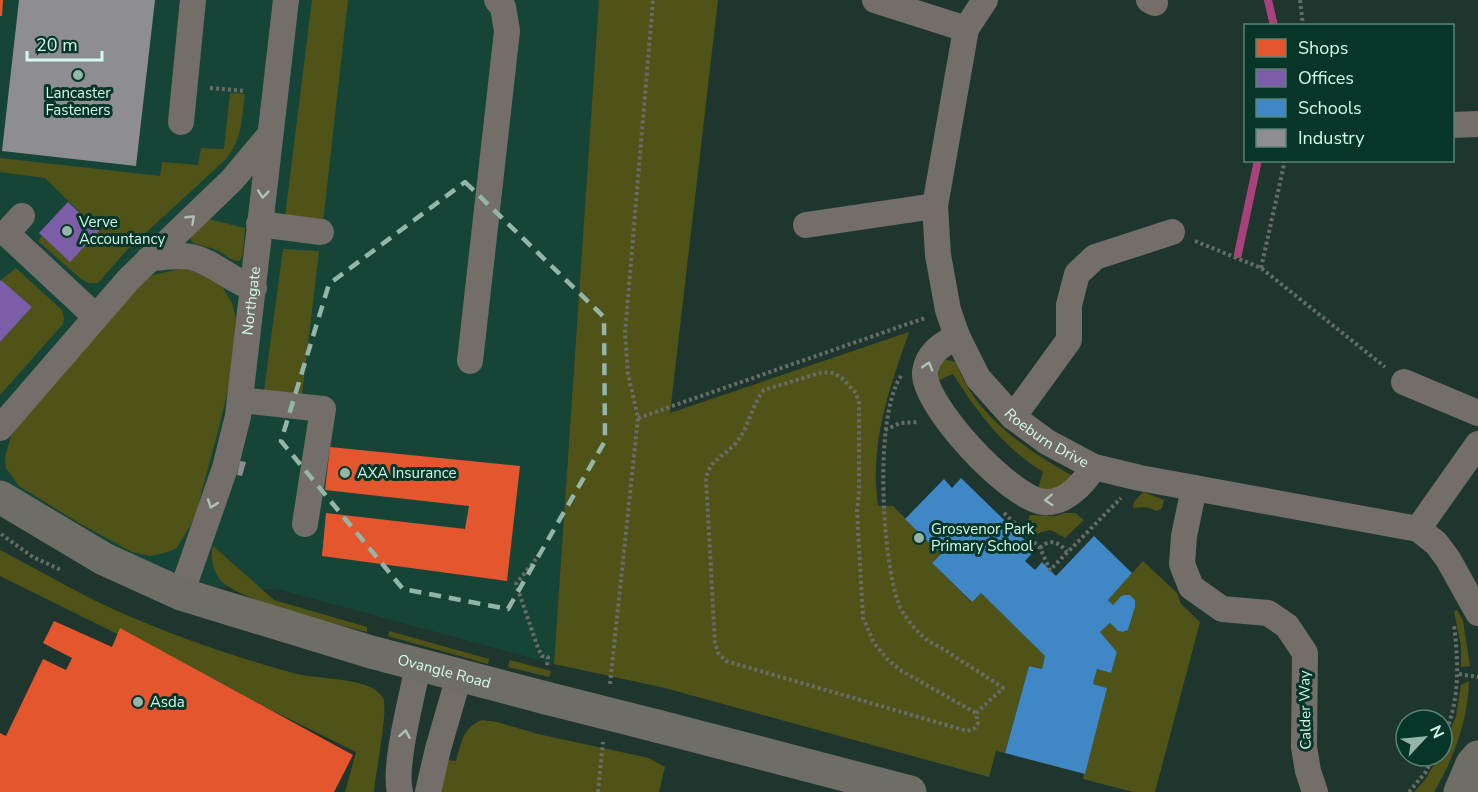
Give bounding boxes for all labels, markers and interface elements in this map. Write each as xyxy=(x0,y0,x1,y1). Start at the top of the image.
scale bar xyxy=(27,24,102,62)
legend xyxy=(1244,24,1454,162)
text: 20 m xyxy=(36,33,78,57)
text: Shops xyxy=(1298,36,1348,60)
text: Offices xyxy=(1298,66,1354,90)
marker: Lancaster Fasteners xyxy=(71,68,85,82)
place label: Lancaster Fasteners xyxy=(45,83,111,120)
text: Schools xyxy=(1298,96,1362,120)
text: Industry xyxy=(1298,126,1365,150)
one-way arrow xyxy=(257,190,270,199)
place label: Verve Accountancy xyxy=(78,212,165,249)
one-way arrow xyxy=(184,215,195,226)
marker: Verve Accountancy xyxy=(60,224,74,238)
street label: Northgate xyxy=(237,265,265,336)
one-way arrow xyxy=(921,361,933,372)
street label: Roeburn Drive xyxy=(1000,404,1092,472)
place label: AXA Insurance xyxy=(357,463,456,483)
marker: AXA Insurance xyxy=(338,466,352,480)
one-way arrow xyxy=(1044,493,1053,506)
one-way arrow xyxy=(207,498,220,509)
place label: Grosvenor Park Primary School xyxy=(931,519,1035,556)
marker: Grosvenor Park Primary School xyxy=(912,531,926,545)
street label: Ovangle Road xyxy=(395,649,493,693)
street label: Calder Way xyxy=(1294,670,1316,750)
place label: Asda xyxy=(150,692,185,712)
marker: Asda xyxy=(131,695,145,709)
north arrow xyxy=(1394,708,1454,768)
text: N xyxy=(1424,722,1449,742)
one-way arrow xyxy=(398,730,411,740)

